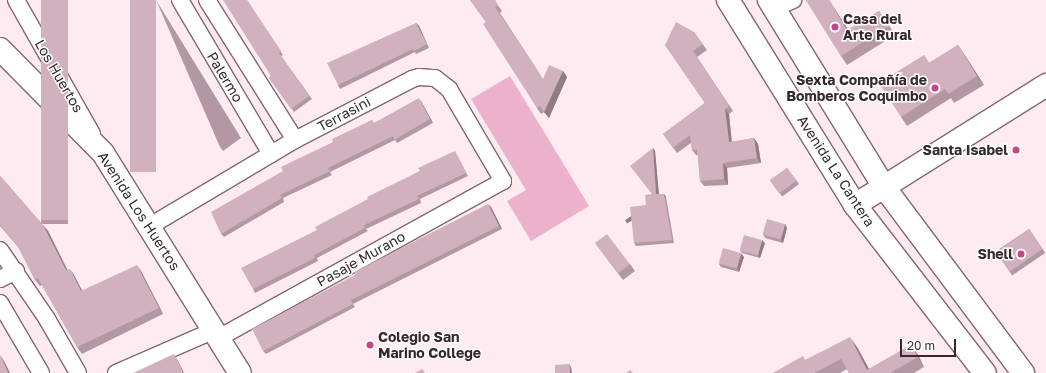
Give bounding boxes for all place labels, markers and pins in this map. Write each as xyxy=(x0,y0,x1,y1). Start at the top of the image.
place label: Casa del Arte Rural xyxy=(843,11,912,44)
marker: Casa del Arte Rural xyxy=(830,22,840,32)
place label: Sexta Compañía de Bomberos Coquimbo xyxy=(786,72,927,104)
marker: Sexta Compañía de Bomberos Coquimbo xyxy=(930,83,940,93)
place label: Santa Isabel xyxy=(923,142,1008,158)
marker: Santa Isabel xyxy=(1011,145,1021,155)
place label: Shell xyxy=(978,246,1013,262)
marker: Shell xyxy=(1016,249,1026,259)
place label: Colegio San Marino College xyxy=(378,329,481,362)
marker: Colegio San Marino College xyxy=(365,340,375,350)

